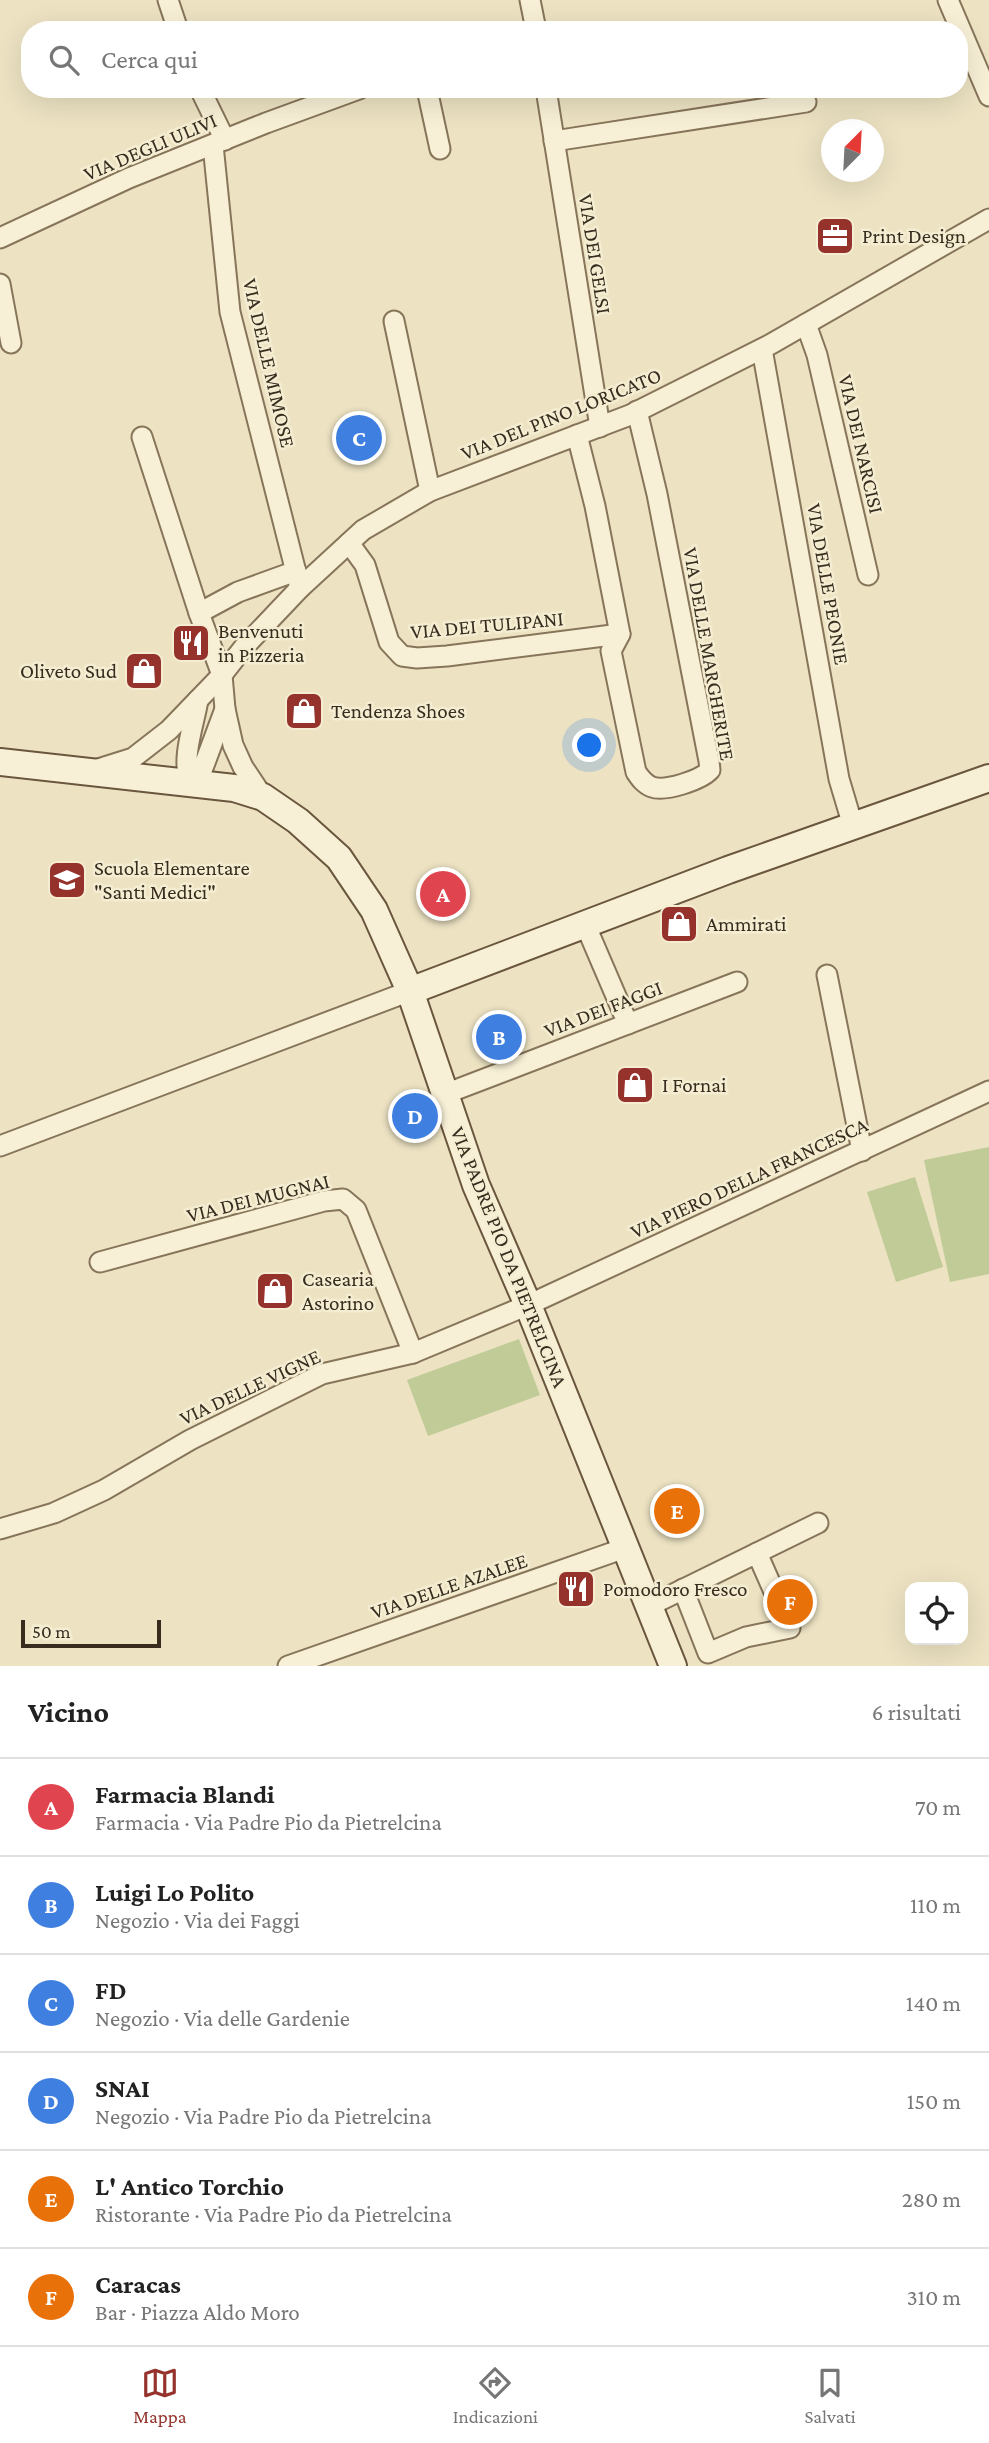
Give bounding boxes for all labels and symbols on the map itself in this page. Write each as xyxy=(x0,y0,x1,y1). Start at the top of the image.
street label: VIA DEGLI ULIVI xyxy=(80,108,220,186)
north arrow xyxy=(821,119,884,182)
street label: VIA DEI GELSI xyxy=(574,192,616,316)
office icon: Print Design xyxy=(814,215,856,257)
place label: Print Design xyxy=(862,224,966,248)
street label: VIA DELLE MIMOSE xyxy=(238,276,300,450)
street label: VIA DEL PINO LORICATO xyxy=(457,363,665,465)
street label: VIA DEI NARCISI xyxy=(833,372,889,516)
pin: C xyxy=(336,412,382,464)
street label: VIA DELLE PEONIE xyxy=(802,501,854,667)
street label: VIA DELLE MARGHERITE xyxy=(678,546,740,762)
street label: VIA DEI TULIPANI xyxy=(409,606,565,644)
place label: Benvenuti in Pizzeria xyxy=(218,619,305,667)
restaurant icon: Benvenuti in Pizzeria xyxy=(170,622,212,664)
shop icon: Oliveto Sud xyxy=(123,650,165,692)
place label: Oliveto Sud xyxy=(20,659,117,683)
shop icon: Tendenza Shoes xyxy=(283,690,325,732)
place label: Tendenza Shoes xyxy=(331,699,465,723)
your location xyxy=(572,728,606,762)
place label: Scuola Elementare "Santi Medici" xyxy=(94,856,250,904)
school or university icon: Scuola Elementare "Santi Medici" xyxy=(46,859,88,901)
pin: A xyxy=(420,868,466,920)
shop icon: Ammirati xyxy=(658,903,700,945)
place label: Ammirati xyxy=(706,912,787,936)
street label: VIA DEI FAGGI xyxy=(541,975,665,1043)
pin: B xyxy=(476,1011,522,1063)
shop icon: I Fornai xyxy=(614,1064,656,1106)
place label: I Fornai xyxy=(662,1073,727,1097)
pin: D xyxy=(392,1090,438,1142)
street label: VIA PIERO DELLA FRANCESCA xyxy=(627,1112,872,1244)
street label: VIA PADRE PIO DA PIETRELCINA xyxy=(446,1123,572,1391)
street label: VIA DEI MUGNAI xyxy=(184,1169,332,1227)
place label: Casearia Astorino xyxy=(302,1267,374,1315)
shop icon: Casearia Astorino xyxy=(254,1270,296,1312)
street label: VIA DELLE VIGNE xyxy=(176,1344,324,1430)
pin: E xyxy=(654,1485,700,1537)
street label: VIA DELLE AZALEE xyxy=(368,1548,530,1624)
restaurant icon: Pomodoro Fresco xyxy=(555,1568,597,1610)
pin: F xyxy=(767,1576,813,1628)
place label: Pomodoro Fresco xyxy=(603,1577,747,1601)
scale bar xyxy=(21,1617,161,1649)

